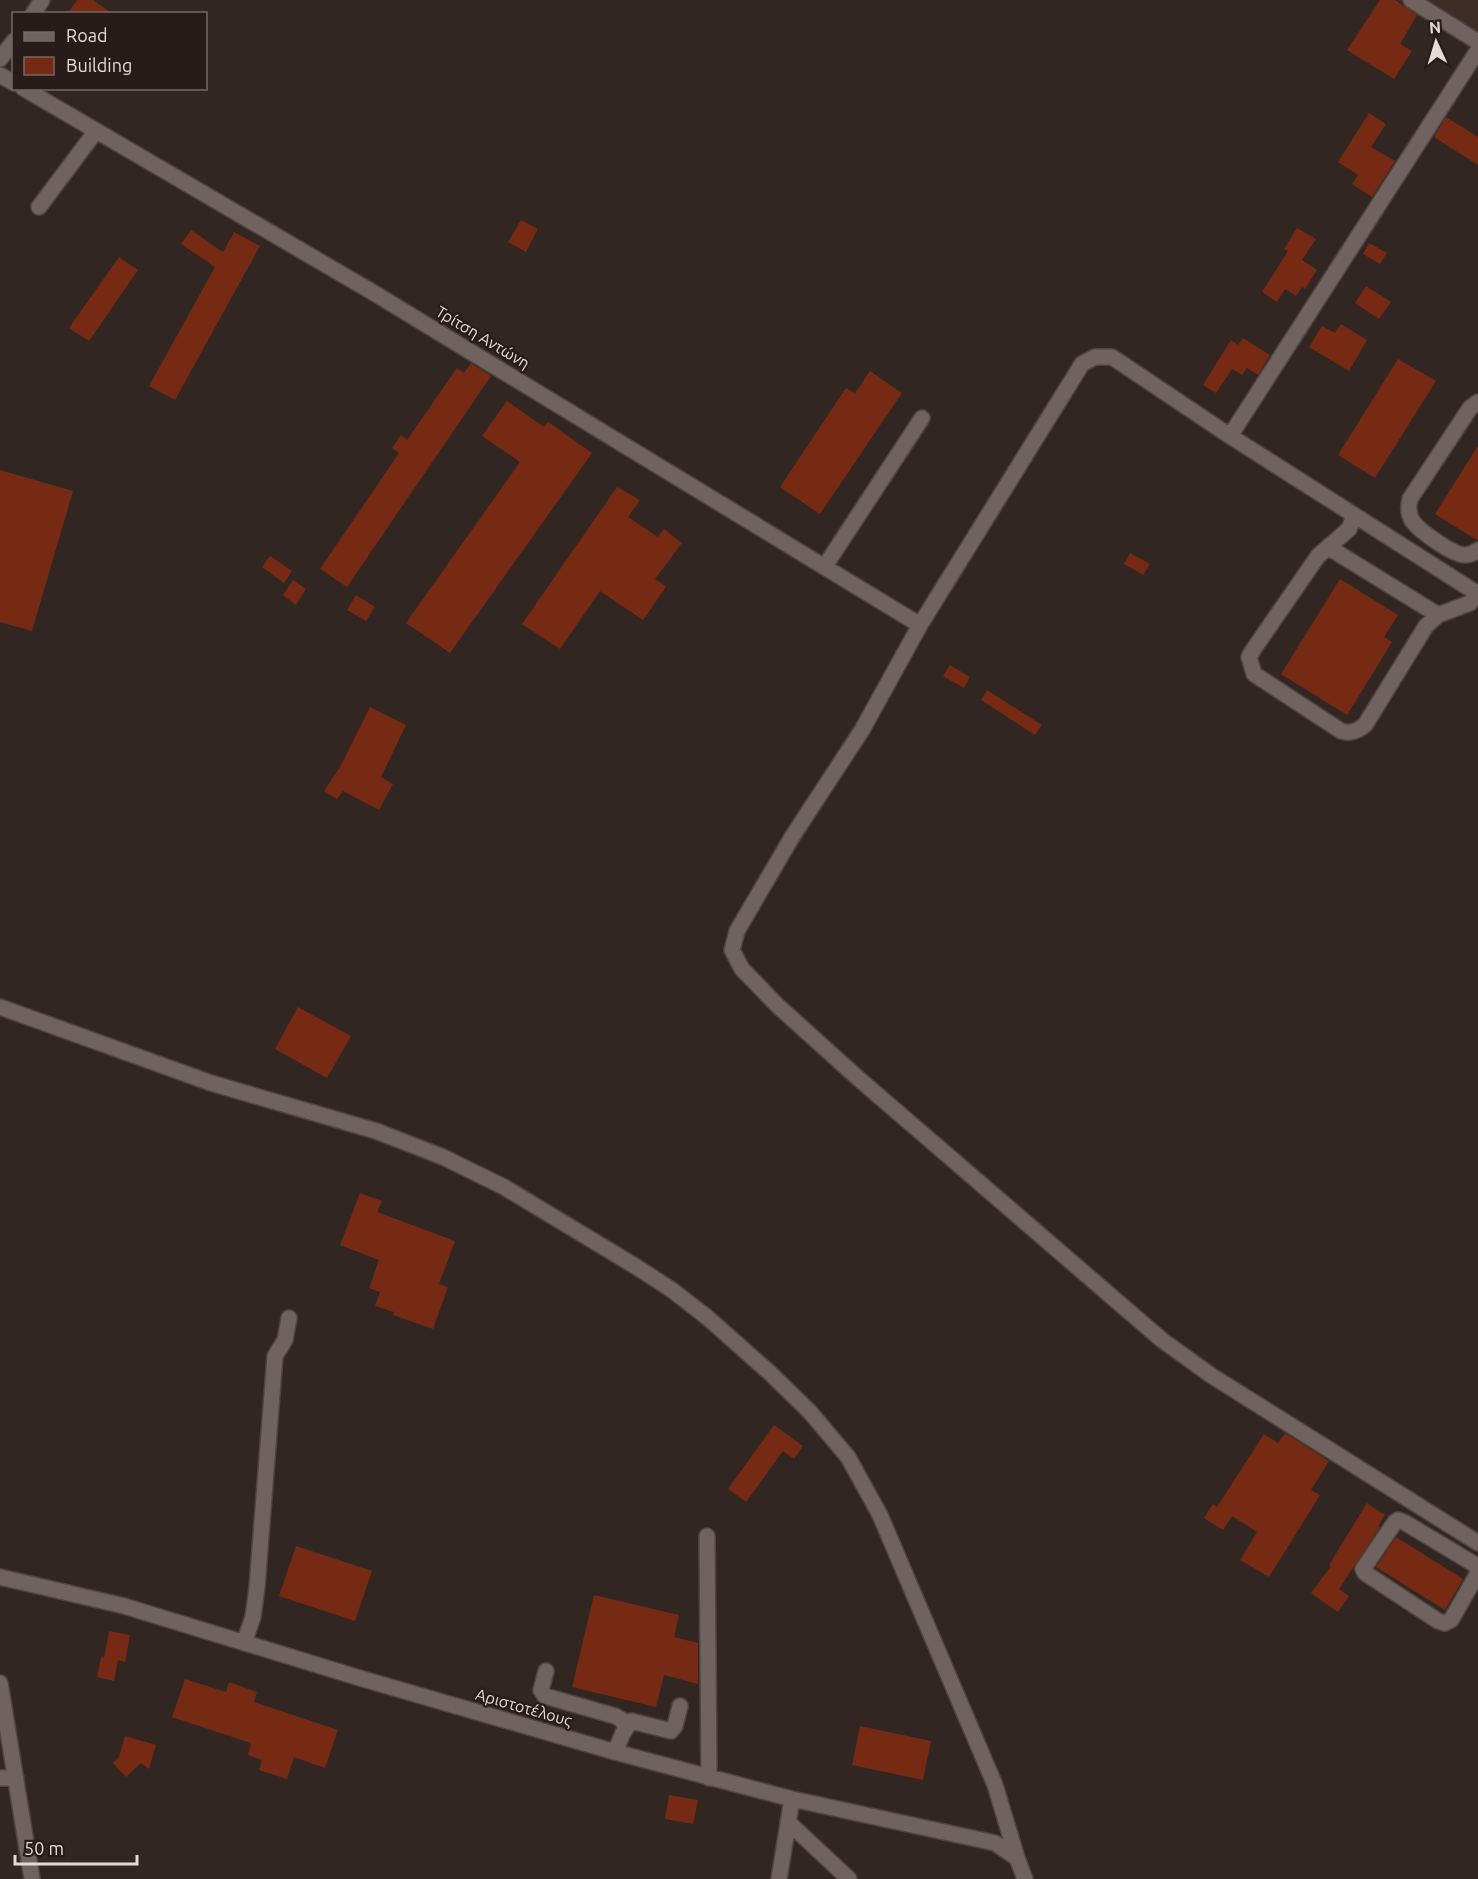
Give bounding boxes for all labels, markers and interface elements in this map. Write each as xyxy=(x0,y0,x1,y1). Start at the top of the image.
legend xyxy=(12,12,207,90)
north arrow xyxy=(1406,12,1466,72)
text: N xyxy=(1428,18,1442,36)
text: Road xyxy=(66,25,108,45)
text: Building xyxy=(66,55,132,75)
street label: Τρίτση Αντώνη xyxy=(433,302,533,372)
street label: Αριστοτέλους xyxy=(473,1685,574,1730)
scale bar xyxy=(15,1828,136,1866)
text: 50 m xyxy=(24,1838,64,1858)

